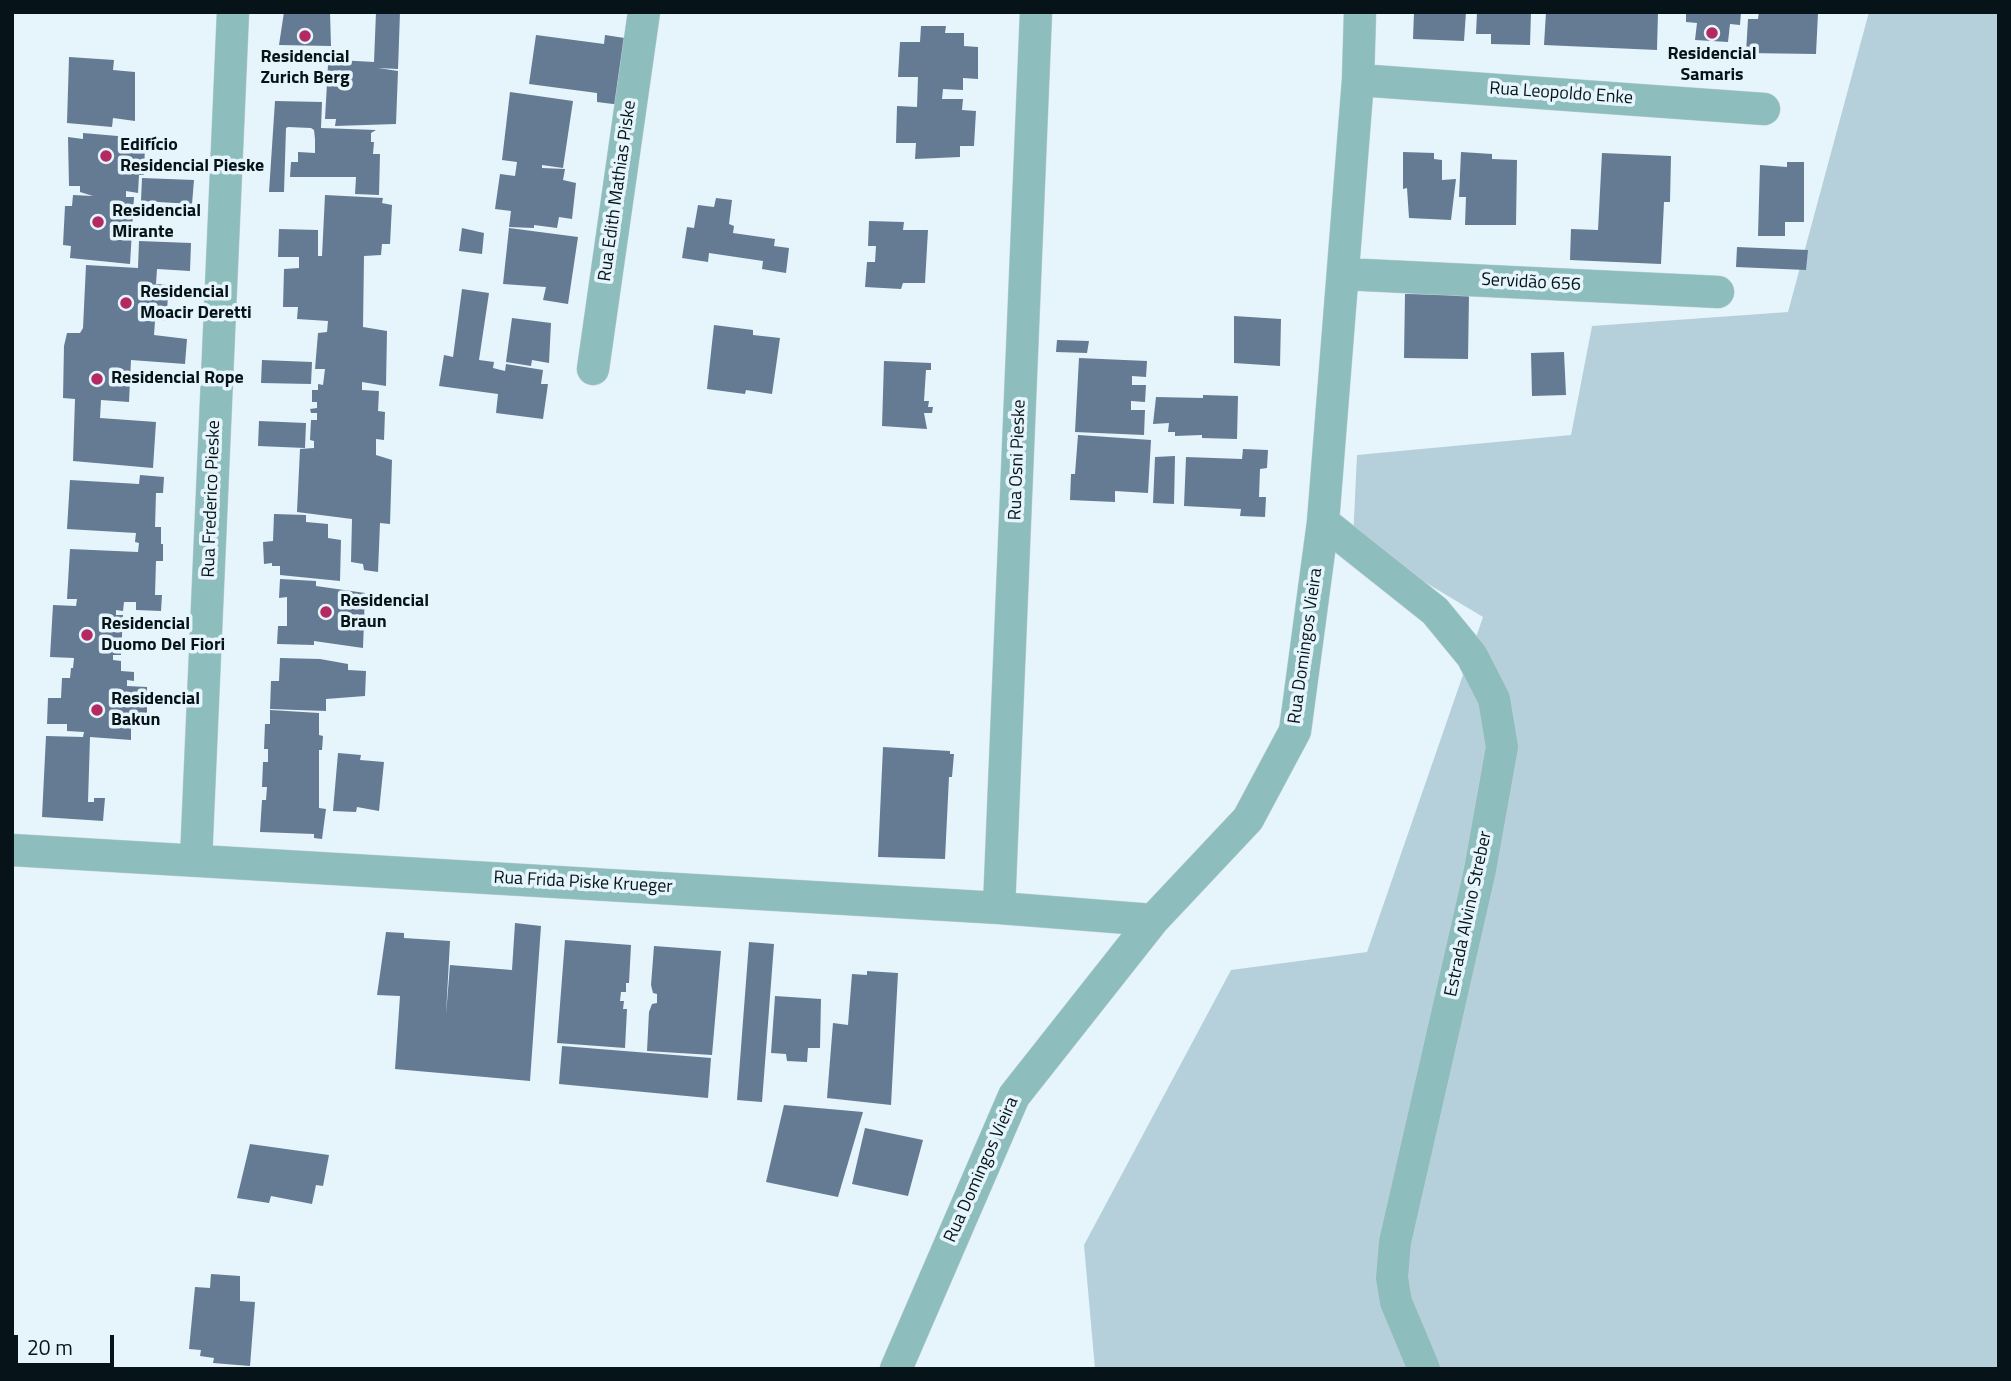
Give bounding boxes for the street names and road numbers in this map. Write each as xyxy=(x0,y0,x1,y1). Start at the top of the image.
street label: Rua Leopoldo Enke xyxy=(1488,78,1634,110)
street label: Rua Edith Mathias Piske xyxy=(595,99,641,283)
street label: Servidão 656 xyxy=(1481,270,1581,296)
street label: Rua Osni Pieske xyxy=(1005,399,1031,521)
street label: Rua Frederico Pieske xyxy=(198,420,226,578)
street label: Rua Domingos Vieira xyxy=(1284,567,1328,725)
street label: Estrada Alvino Streber xyxy=(1441,829,1497,999)
street label: Rua Frida Piske Krueger xyxy=(493,868,673,898)
street label: Rua Domingos Vieira xyxy=(940,1094,1024,1246)

